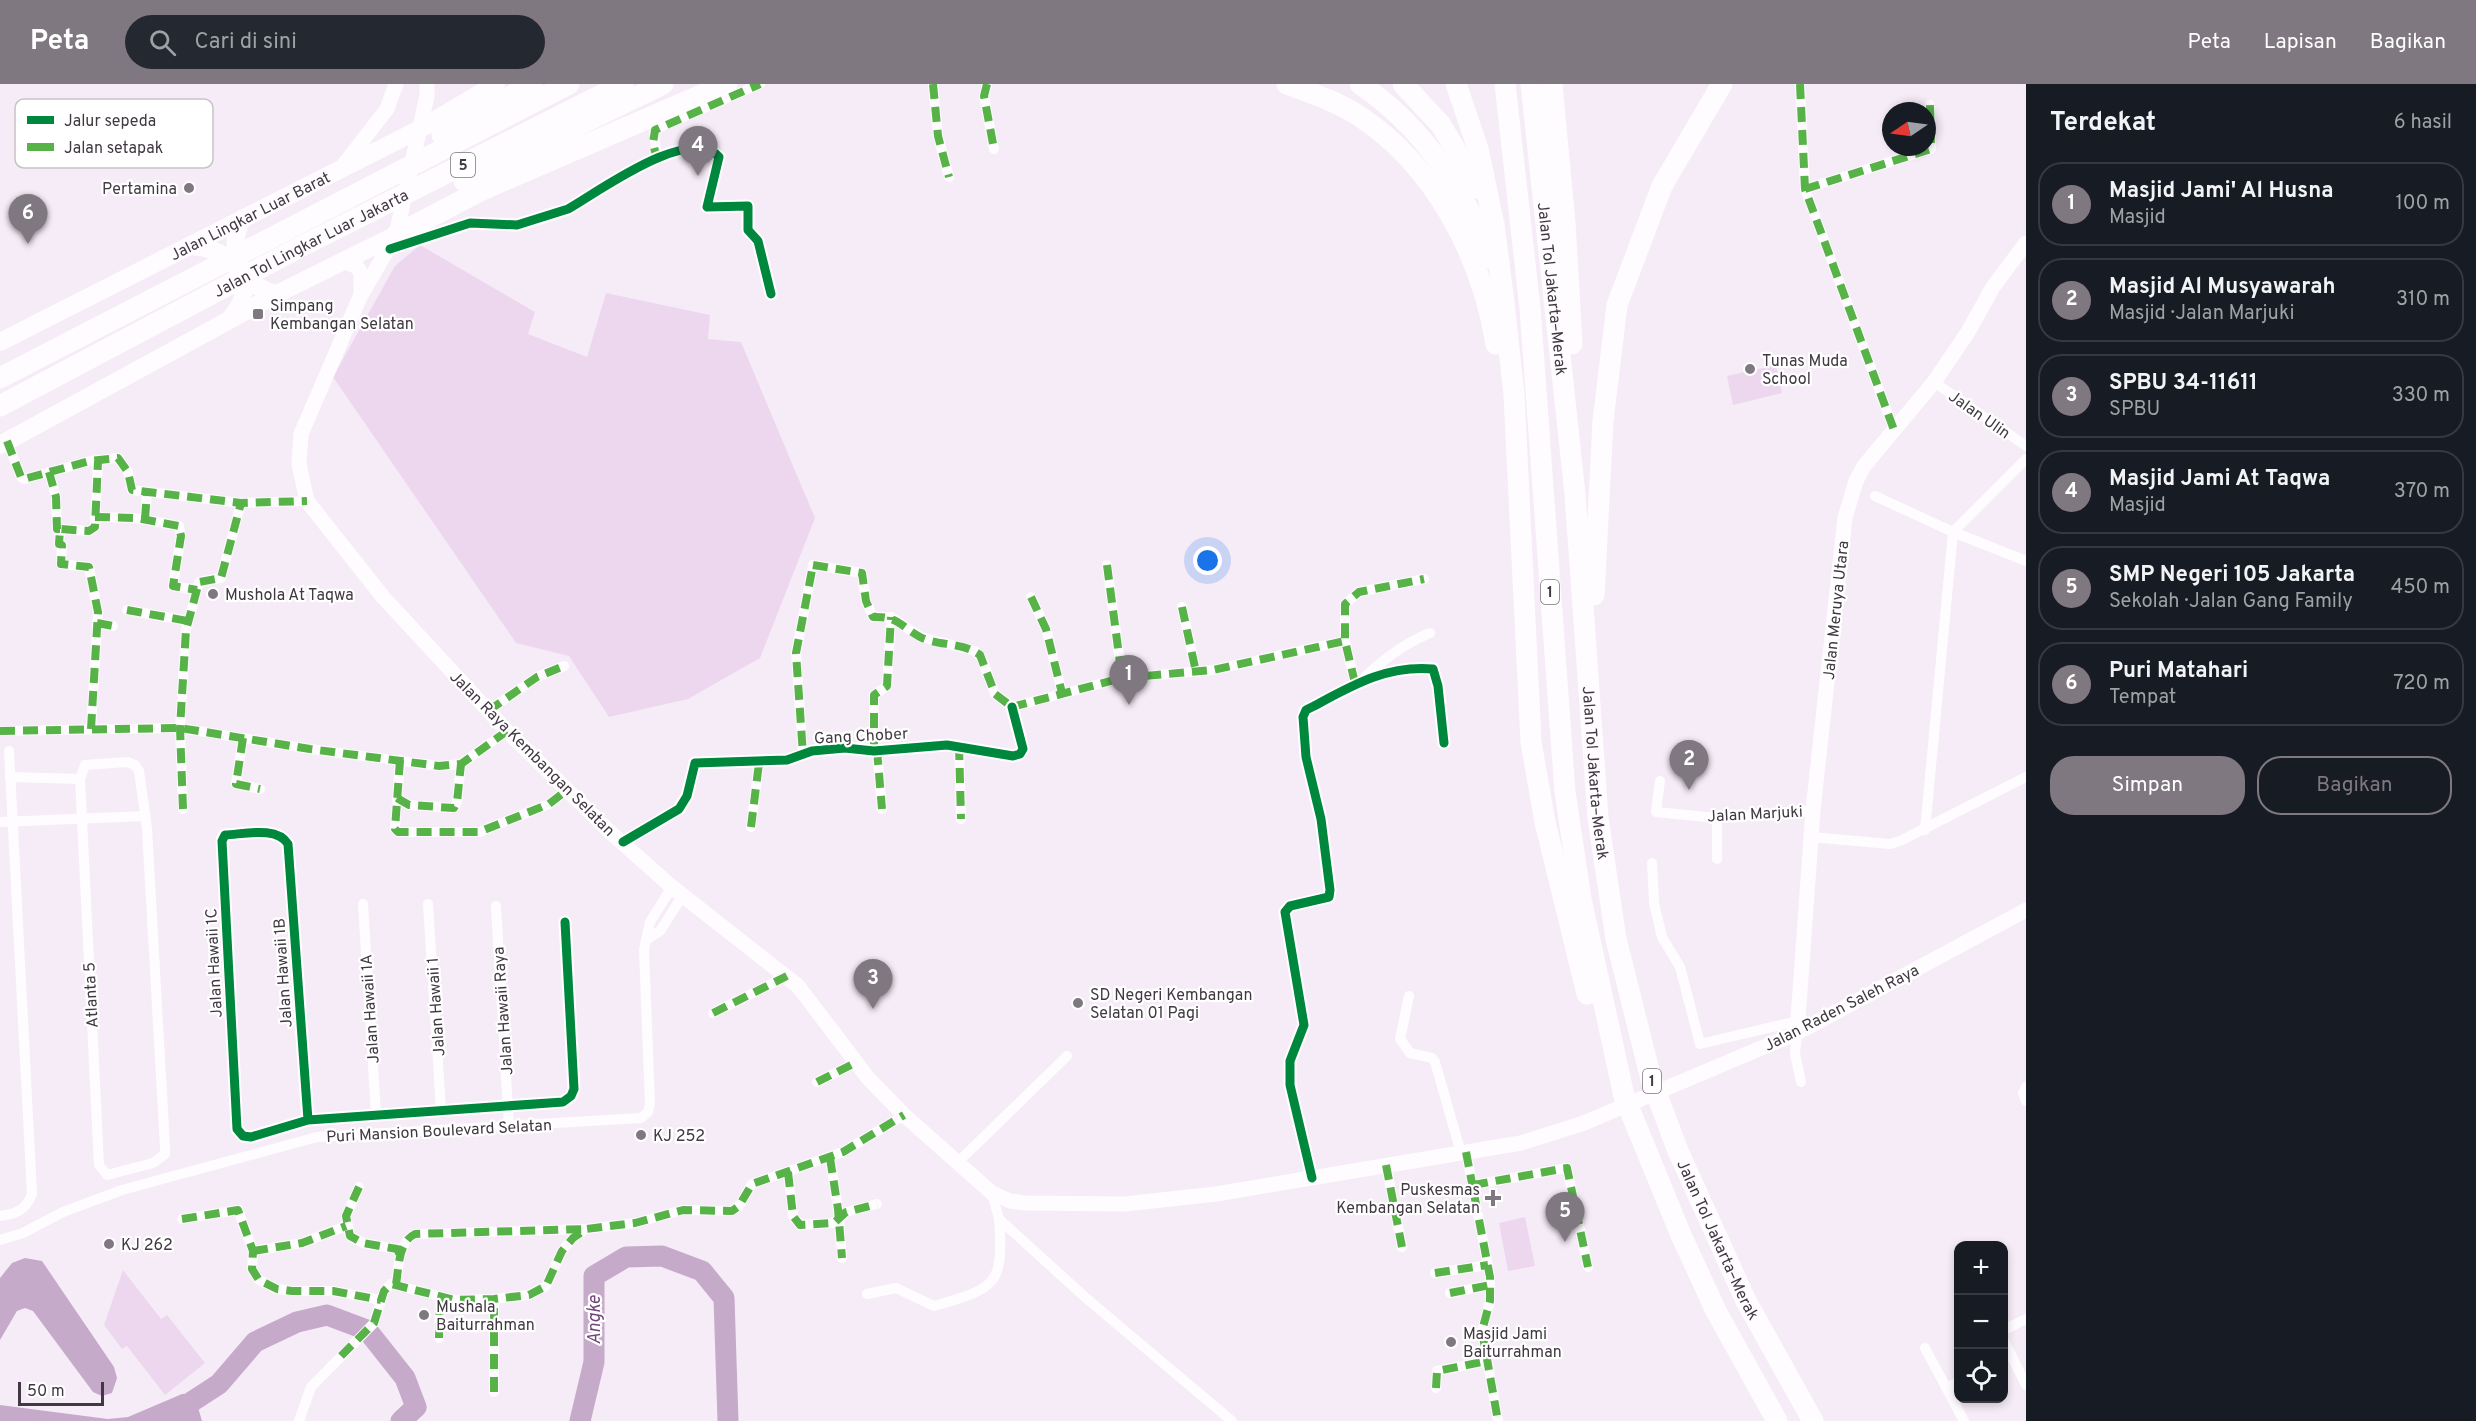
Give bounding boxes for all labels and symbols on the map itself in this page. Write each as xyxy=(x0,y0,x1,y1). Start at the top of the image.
legend xyxy=(15,99,213,168)
north arrow xyxy=(1882,102,1936,156)
text: Jalur sepeda xyxy=(64,112,156,132)
pin: 4 xyxy=(678,126,718,176)
text: Jalan setapak xyxy=(64,139,163,159)
road number: 5 xyxy=(451,153,475,177)
street label: Jalan Lingkar Luar Barat xyxy=(167,168,334,266)
place label: Pertamina xyxy=(102,180,177,200)
marker: Pertamina xyxy=(182,181,196,195)
street label: Jalan Tol Lingkar Luar Jakarta xyxy=(211,186,412,303)
pin: 6 xyxy=(9,194,48,244)
street label: Jalan Tol Jakarta–Merak xyxy=(1532,201,1570,377)
place label: Simpang Kembangan Selatan xyxy=(270,297,414,335)
marker: Simpang Kembangan Selatan xyxy=(251,307,265,321)
place label: Tunas Muda School xyxy=(1762,352,1848,390)
marker: Tunas Muda School xyxy=(1743,362,1757,376)
street label: Jalan Ulin xyxy=(1944,387,2014,444)
street label: Jalan Meruya Utara xyxy=(1820,540,1854,681)
your location xyxy=(1193,546,1222,575)
road number: 1 xyxy=(1541,580,1559,604)
place label: Mushola At Taqwa xyxy=(225,586,354,606)
marker: Mushola At Taqwa xyxy=(206,587,220,601)
pin: 1 xyxy=(1110,656,1148,705)
street label: Jalan Raya Kembangan Selatan xyxy=(445,668,618,841)
street label: Jalan Tol Jakarta–Merak xyxy=(1577,686,1612,861)
street label: Gang Chober xyxy=(813,725,909,749)
pin: 2 xyxy=(1670,740,1708,790)
street label: Jalan Marjuki xyxy=(1707,803,1803,827)
street label: Jalan Hawaii 1C xyxy=(202,908,228,1018)
street label: Jalan Hawaii 1B xyxy=(270,917,298,1028)
street label: Jalan Hawaii Raya xyxy=(490,946,518,1076)
street label: Jalan Hawaii 1A xyxy=(357,953,385,1064)
street label: Jalan Hawaii 1 xyxy=(424,957,450,1057)
pin: 3 xyxy=(854,960,892,1009)
street label: Atlanta 5 xyxy=(80,961,104,1028)
street label: Jalan Raden Saleh Raya xyxy=(1761,961,1923,1057)
place label: SD Negeri Kembangan Selatan 01 Pagi xyxy=(1090,986,1253,1024)
marker: SD Negeri Kembangan Selatan 01 Pagi xyxy=(1071,996,1085,1010)
road number: 1 xyxy=(1643,1069,1661,1093)
street label: Puri Mansion Boulevard Selatan xyxy=(326,1116,552,1148)
place label: KJ 252 xyxy=(653,1127,705,1147)
marker: KJ 252 xyxy=(634,1128,648,1142)
street label: Jalan Tol Jakarta–Merak xyxy=(1671,1157,1763,1324)
place label: Puskesmas Kembangan Selatan xyxy=(1336,1181,1480,1219)
marker: Puskesmas Kembangan Selatan xyxy=(1484,1189,1502,1207)
pin: 5 xyxy=(1546,1192,1584,1242)
place label: KJ 262 xyxy=(121,1236,173,1256)
marker: KJ 262 xyxy=(102,1237,116,1251)
water label: Angke xyxy=(584,1295,607,1345)
place label: Mushala Baiturrahman xyxy=(436,1298,535,1336)
marker: Mushala Baiturrahman xyxy=(417,1308,431,1322)
place label: Masjid Jami Baiturrahman xyxy=(1463,1325,1562,1363)
marker: Masjid Jami Baiturrahman xyxy=(1444,1335,1458,1349)
scale bar xyxy=(18,1379,104,1406)

